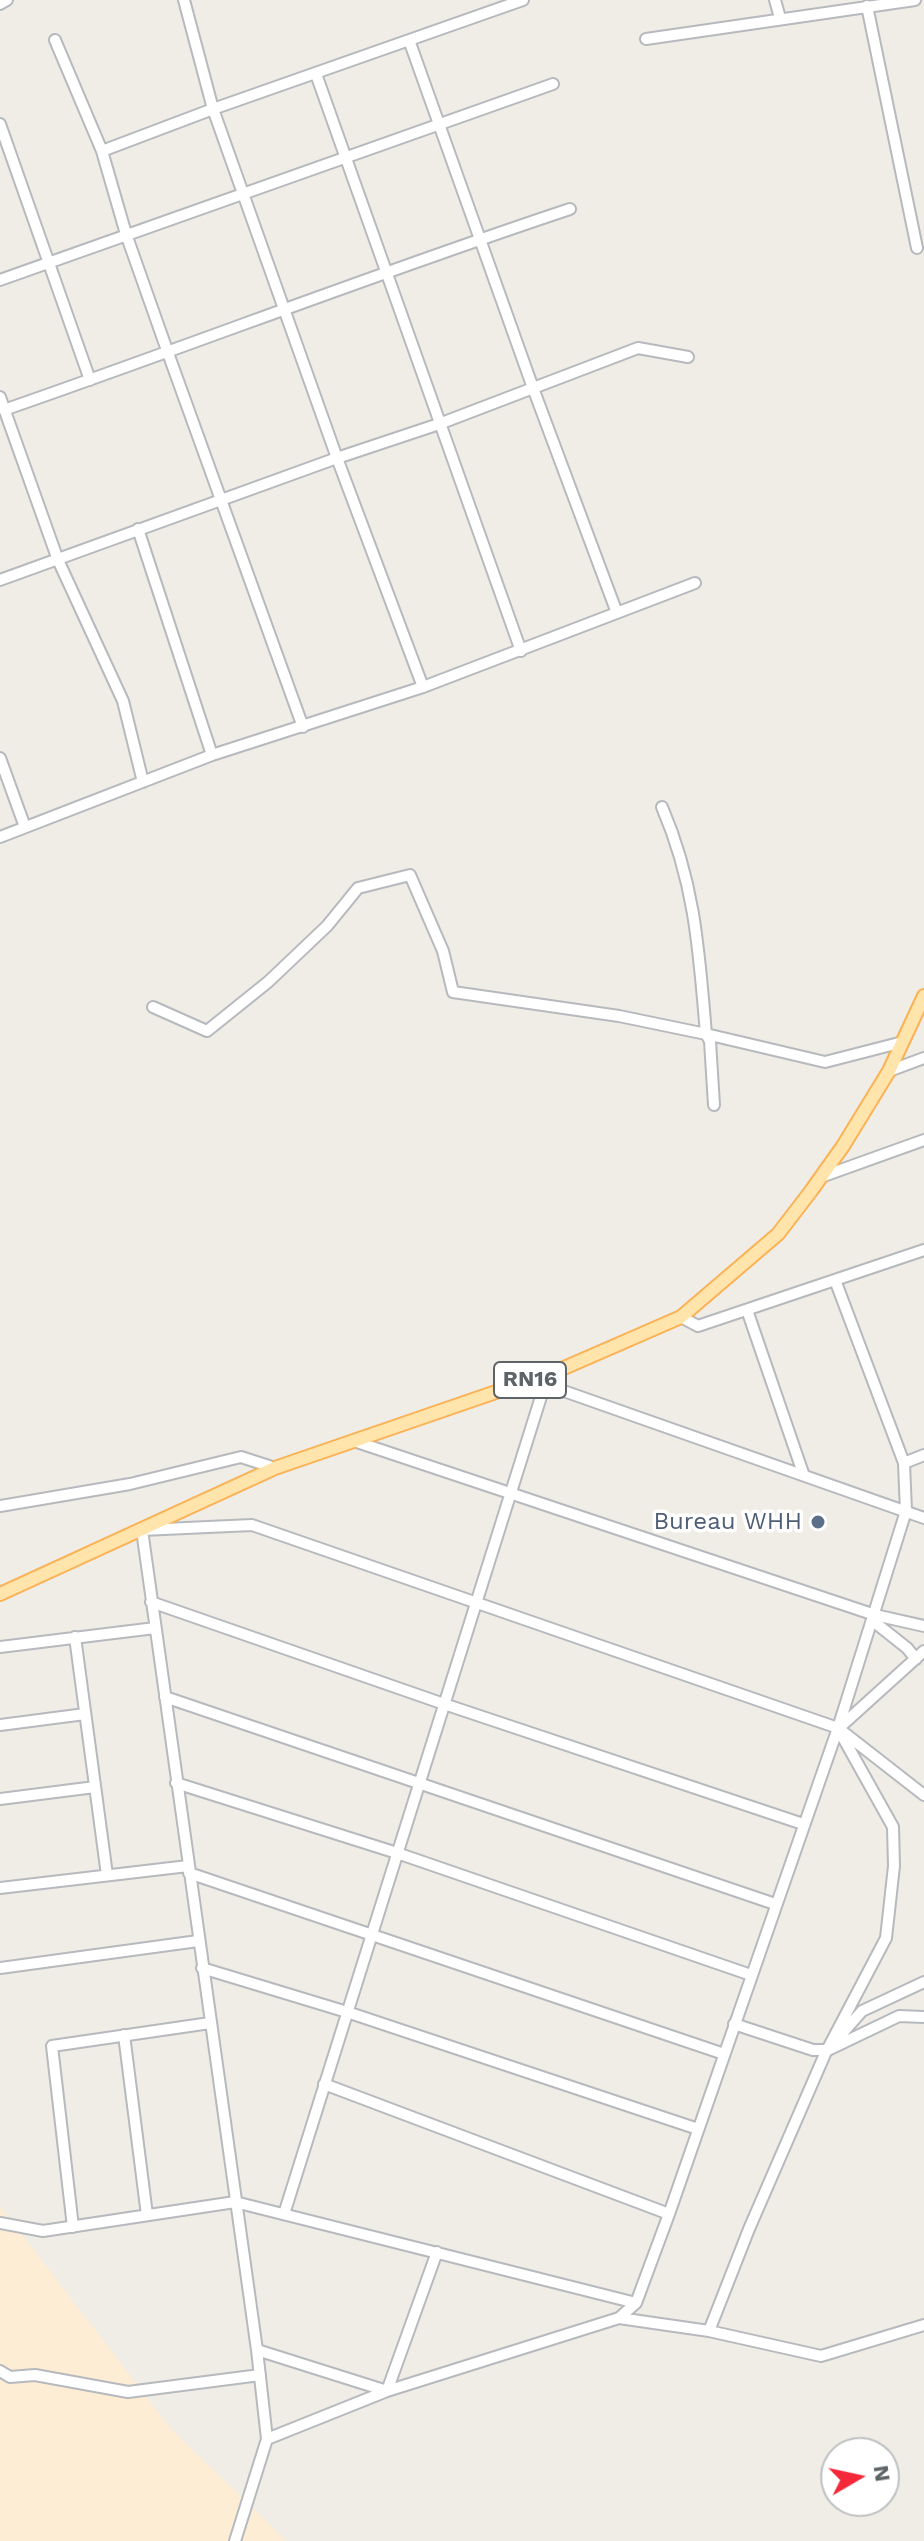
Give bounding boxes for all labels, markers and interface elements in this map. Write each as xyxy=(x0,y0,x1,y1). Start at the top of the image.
road number: RN16 xyxy=(494,1362,566,1398)
place label: Bureau WHH xyxy=(653,1508,802,1536)
marker: Bureau WHH xyxy=(809,1513,827,1531)
north arrow xyxy=(820,2437,900,2517)
text: N xyxy=(869,2463,896,2483)

